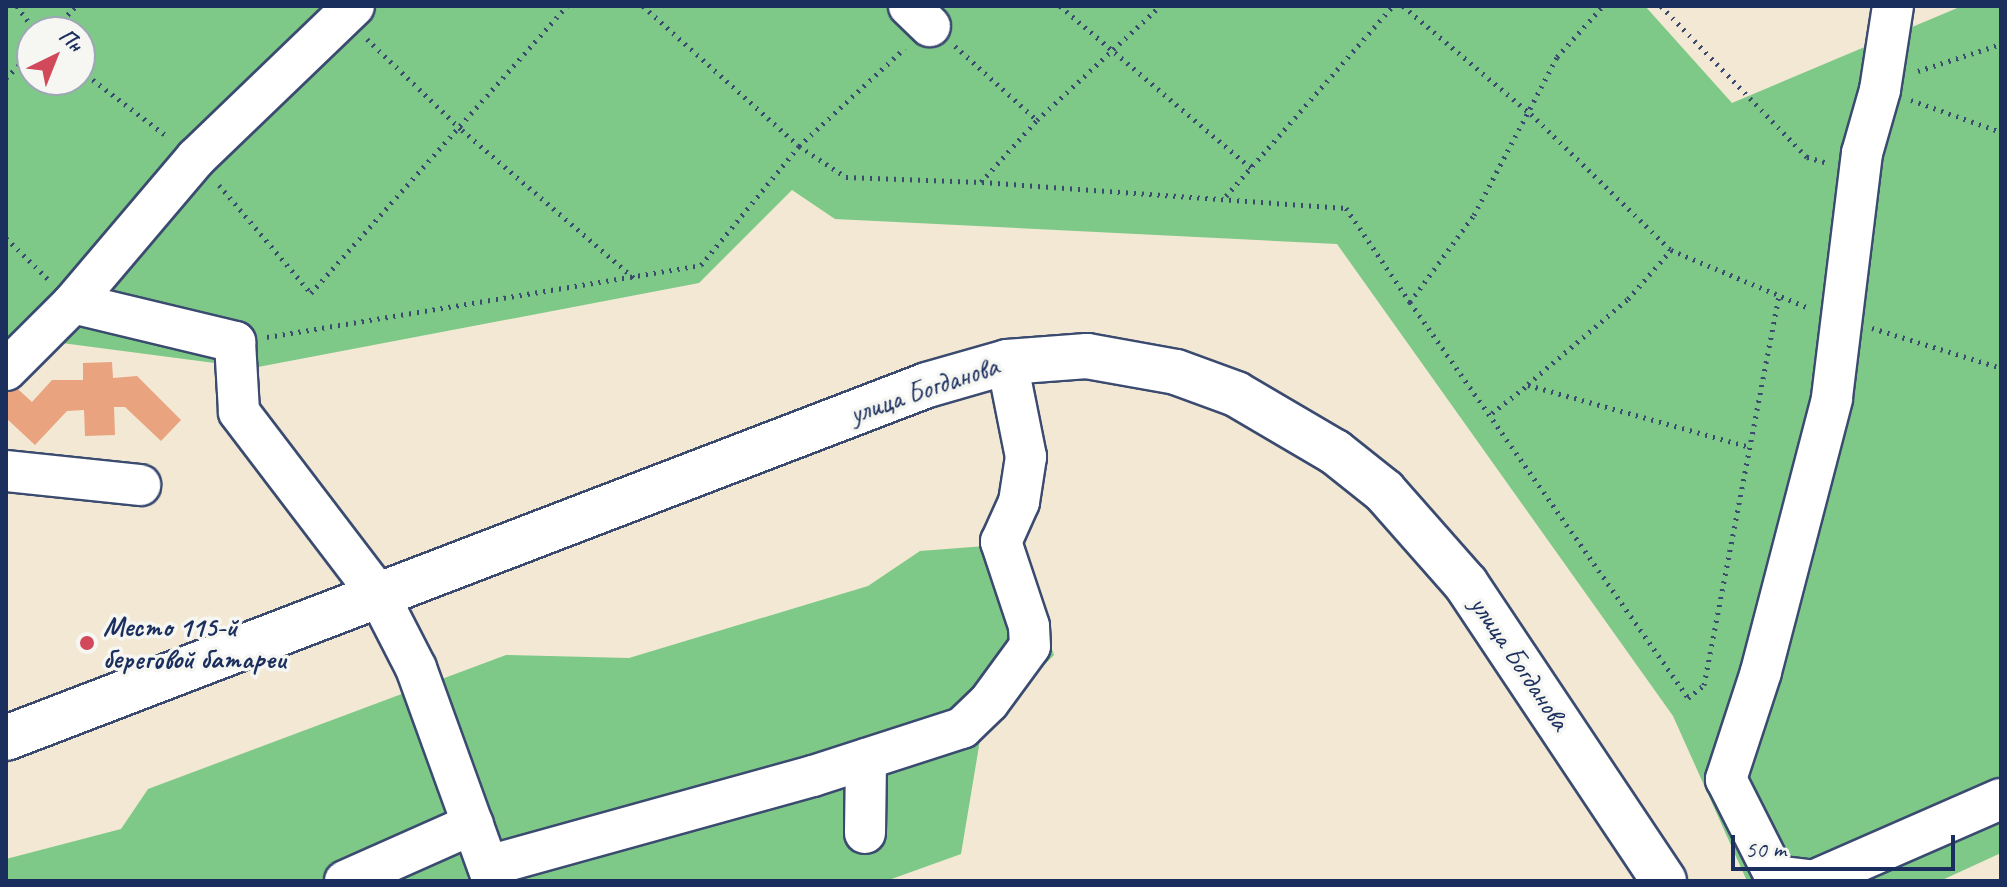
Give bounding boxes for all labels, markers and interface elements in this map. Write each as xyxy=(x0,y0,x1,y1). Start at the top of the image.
north arrow xyxy=(16,16,96,96)
text: Пн xyxy=(53,22,89,58)
street label: улица Богданова xyxy=(845,349,1003,431)
street label: улица Богданова xyxy=(1463,589,1577,737)
place label: Место 115-й береговой батареи xyxy=(103,610,286,676)
marker: Место 115-й береговой батареи xyxy=(78,634,96,652)
scale bar xyxy=(1735,819,1959,869)
text: 50 m xyxy=(1745,834,1786,864)

